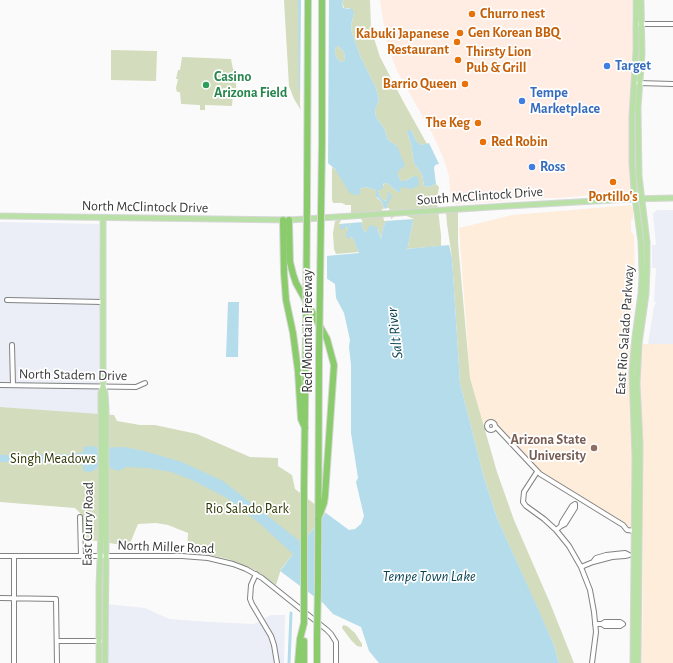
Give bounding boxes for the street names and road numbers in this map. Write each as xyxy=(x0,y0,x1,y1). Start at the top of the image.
street label: South McClintock Drive xyxy=(416,183,544,209)
street label: North McClintock Drive xyxy=(82,197,208,217)
street label: East Rio Salado Parkway xyxy=(612,265,638,395)
street label: Red Mountain Freeway xyxy=(300,269,316,393)
street label: North Stadem Drive xyxy=(19,366,127,384)
street label: East Curry Road xyxy=(79,482,97,566)
street label: North Miller Road xyxy=(117,537,215,557)

